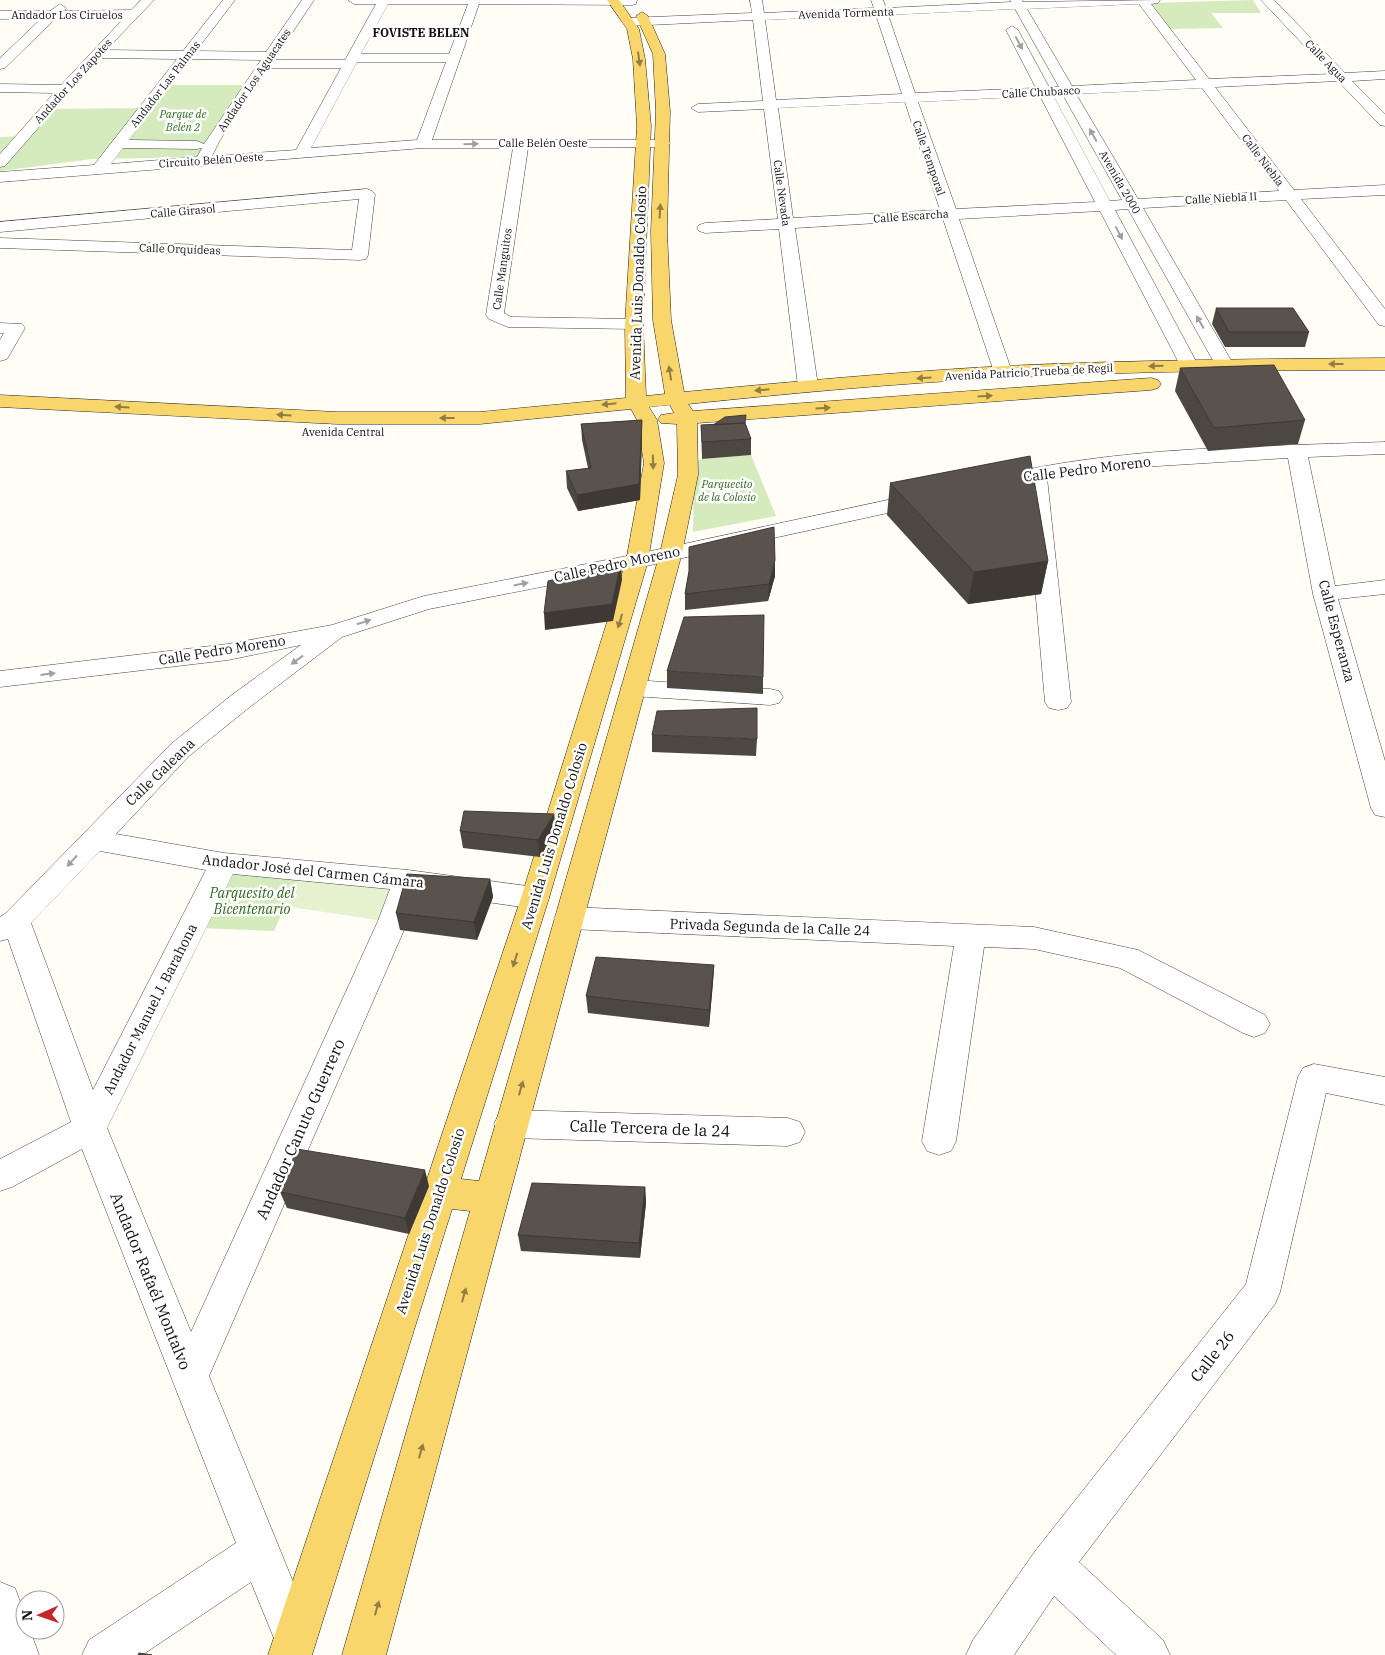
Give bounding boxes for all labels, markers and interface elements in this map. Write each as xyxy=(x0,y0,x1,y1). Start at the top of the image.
street label: Avenida Tormenta xyxy=(798,4,894,22)
street label: Andador Los Ciruelos xyxy=(11,8,123,22)
district label: FOVISTE BELEN xyxy=(373,25,469,40)
street label: Andador Los Aguacates xyxy=(214,26,294,134)
street label: Andador Los Zapotes xyxy=(31,36,115,126)
one-way arrow xyxy=(1015,36,1023,50)
street label: Calle Agua xyxy=(1302,37,1350,85)
street label: Andador Las Palmas xyxy=(127,38,203,130)
one-way arrow xyxy=(635,52,643,68)
street label: Calle Chubasco xyxy=(1001,83,1081,101)
park label: Parque de Belén 2 xyxy=(159,107,207,134)
street label: Calle Temporal xyxy=(910,119,948,197)
one-way arrow xyxy=(1089,128,1097,143)
street label: Calle Niebla xyxy=(1239,131,1287,189)
street label: Calle Belén Oeste xyxy=(499,136,588,150)
one-way arrow xyxy=(464,139,480,147)
street label: Avenida 2000 xyxy=(1096,148,1144,217)
street label: Circuito Belén Oeste xyxy=(158,149,264,171)
street label: Calle Nevada xyxy=(770,159,794,227)
street label: Avenida Luis Donaldo Colosio xyxy=(626,185,650,381)
street label: Calle Niebla II xyxy=(1185,189,1258,207)
street label: Calle Girasol xyxy=(150,201,216,221)
one-way arrow xyxy=(656,203,664,219)
street label: Calle Escarcha xyxy=(873,206,949,226)
one-way arrow xyxy=(1115,226,1123,240)
street label: Calle Manguitos xyxy=(489,227,515,311)
street label: Calle Orquídeas xyxy=(139,241,221,257)
one-way arrow xyxy=(1195,315,1204,329)
one-way arrow xyxy=(1328,360,1344,368)
street label: Avenida Patricio Trueba de Regil xyxy=(945,361,1113,383)
one-way arrow xyxy=(1148,363,1164,371)
one-way arrow xyxy=(666,364,674,380)
one-way arrow xyxy=(916,374,932,382)
one-way arrow xyxy=(754,387,770,395)
one-way arrow xyxy=(977,392,993,400)
one-way arrow xyxy=(600,401,616,409)
one-way arrow xyxy=(114,403,130,411)
one-way arrow xyxy=(815,404,831,412)
one-way arrow xyxy=(276,411,292,419)
one-way arrow xyxy=(439,414,455,422)
street label: Avenida Central xyxy=(302,425,384,439)
street label: Calle Pedro Moreno xyxy=(1022,452,1152,486)
one-way arrow xyxy=(649,455,657,471)
park label: Parquecito de la Colosio xyxy=(698,477,756,504)
street label: Calle Pedro Moreno xyxy=(552,542,682,586)
street label: Calle Esperanza xyxy=(1315,578,1359,685)
one-way arrow xyxy=(514,580,529,588)
one-way arrow xyxy=(615,613,623,628)
one-way arrow xyxy=(356,618,371,626)
street label: Calle Pedro Moreno xyxy=(157,631,287,669)
one-way arrow xyxy=(290,655,304,665)
one-way arrow xyxy=(41,669,57,677)
street label: Calle Galeana xyxy=(121,734,199,810)
street label: Avenida Luis Donaldo Colosio xyxy=(517,740,591,932)
street label: Andador José del Carmen Cámara xyxy=(201,850,425,892)
one-way arrow xyxy=(66,855,78,867)
park label: Parquesito del Bicentenario xyxy=(209,884,295,918)
street label: Privada Segunda de la Calle 24 xyxy=(669,915,871,939)
street label: Andador Manuel J. Barahona xyxy=(99,920,201,1098)
one-way arrow xyxy=(511,953,519,968)
street label: Andador Canuto Guerrero xyxy=(251,1036,349,1222)
one-way arrow xyxy=(518,1080,526,1095)
street label: Calle Tercera de la 24 xyxy=(569,1115,731,1141)
street label: Avenida Luis Donaldo Colosio xyxy=(391,1126,469,1316)
street label: Andador Rafaél Montalvo xyxy=(106,1189,196,1373)
one-way arrow xyxy=(460,1287,468,1302)
street label: Calle 26 xyxy=(1186,1326,1238,1386)
one-way arrow xyxy=(417,1444,425,1459)
north arrow xyxy=(15,1590,65,1640)
one-way arrow xyxy=(373,1600,381,1616)
text: N xyxy=(18,1610,36,1621)

